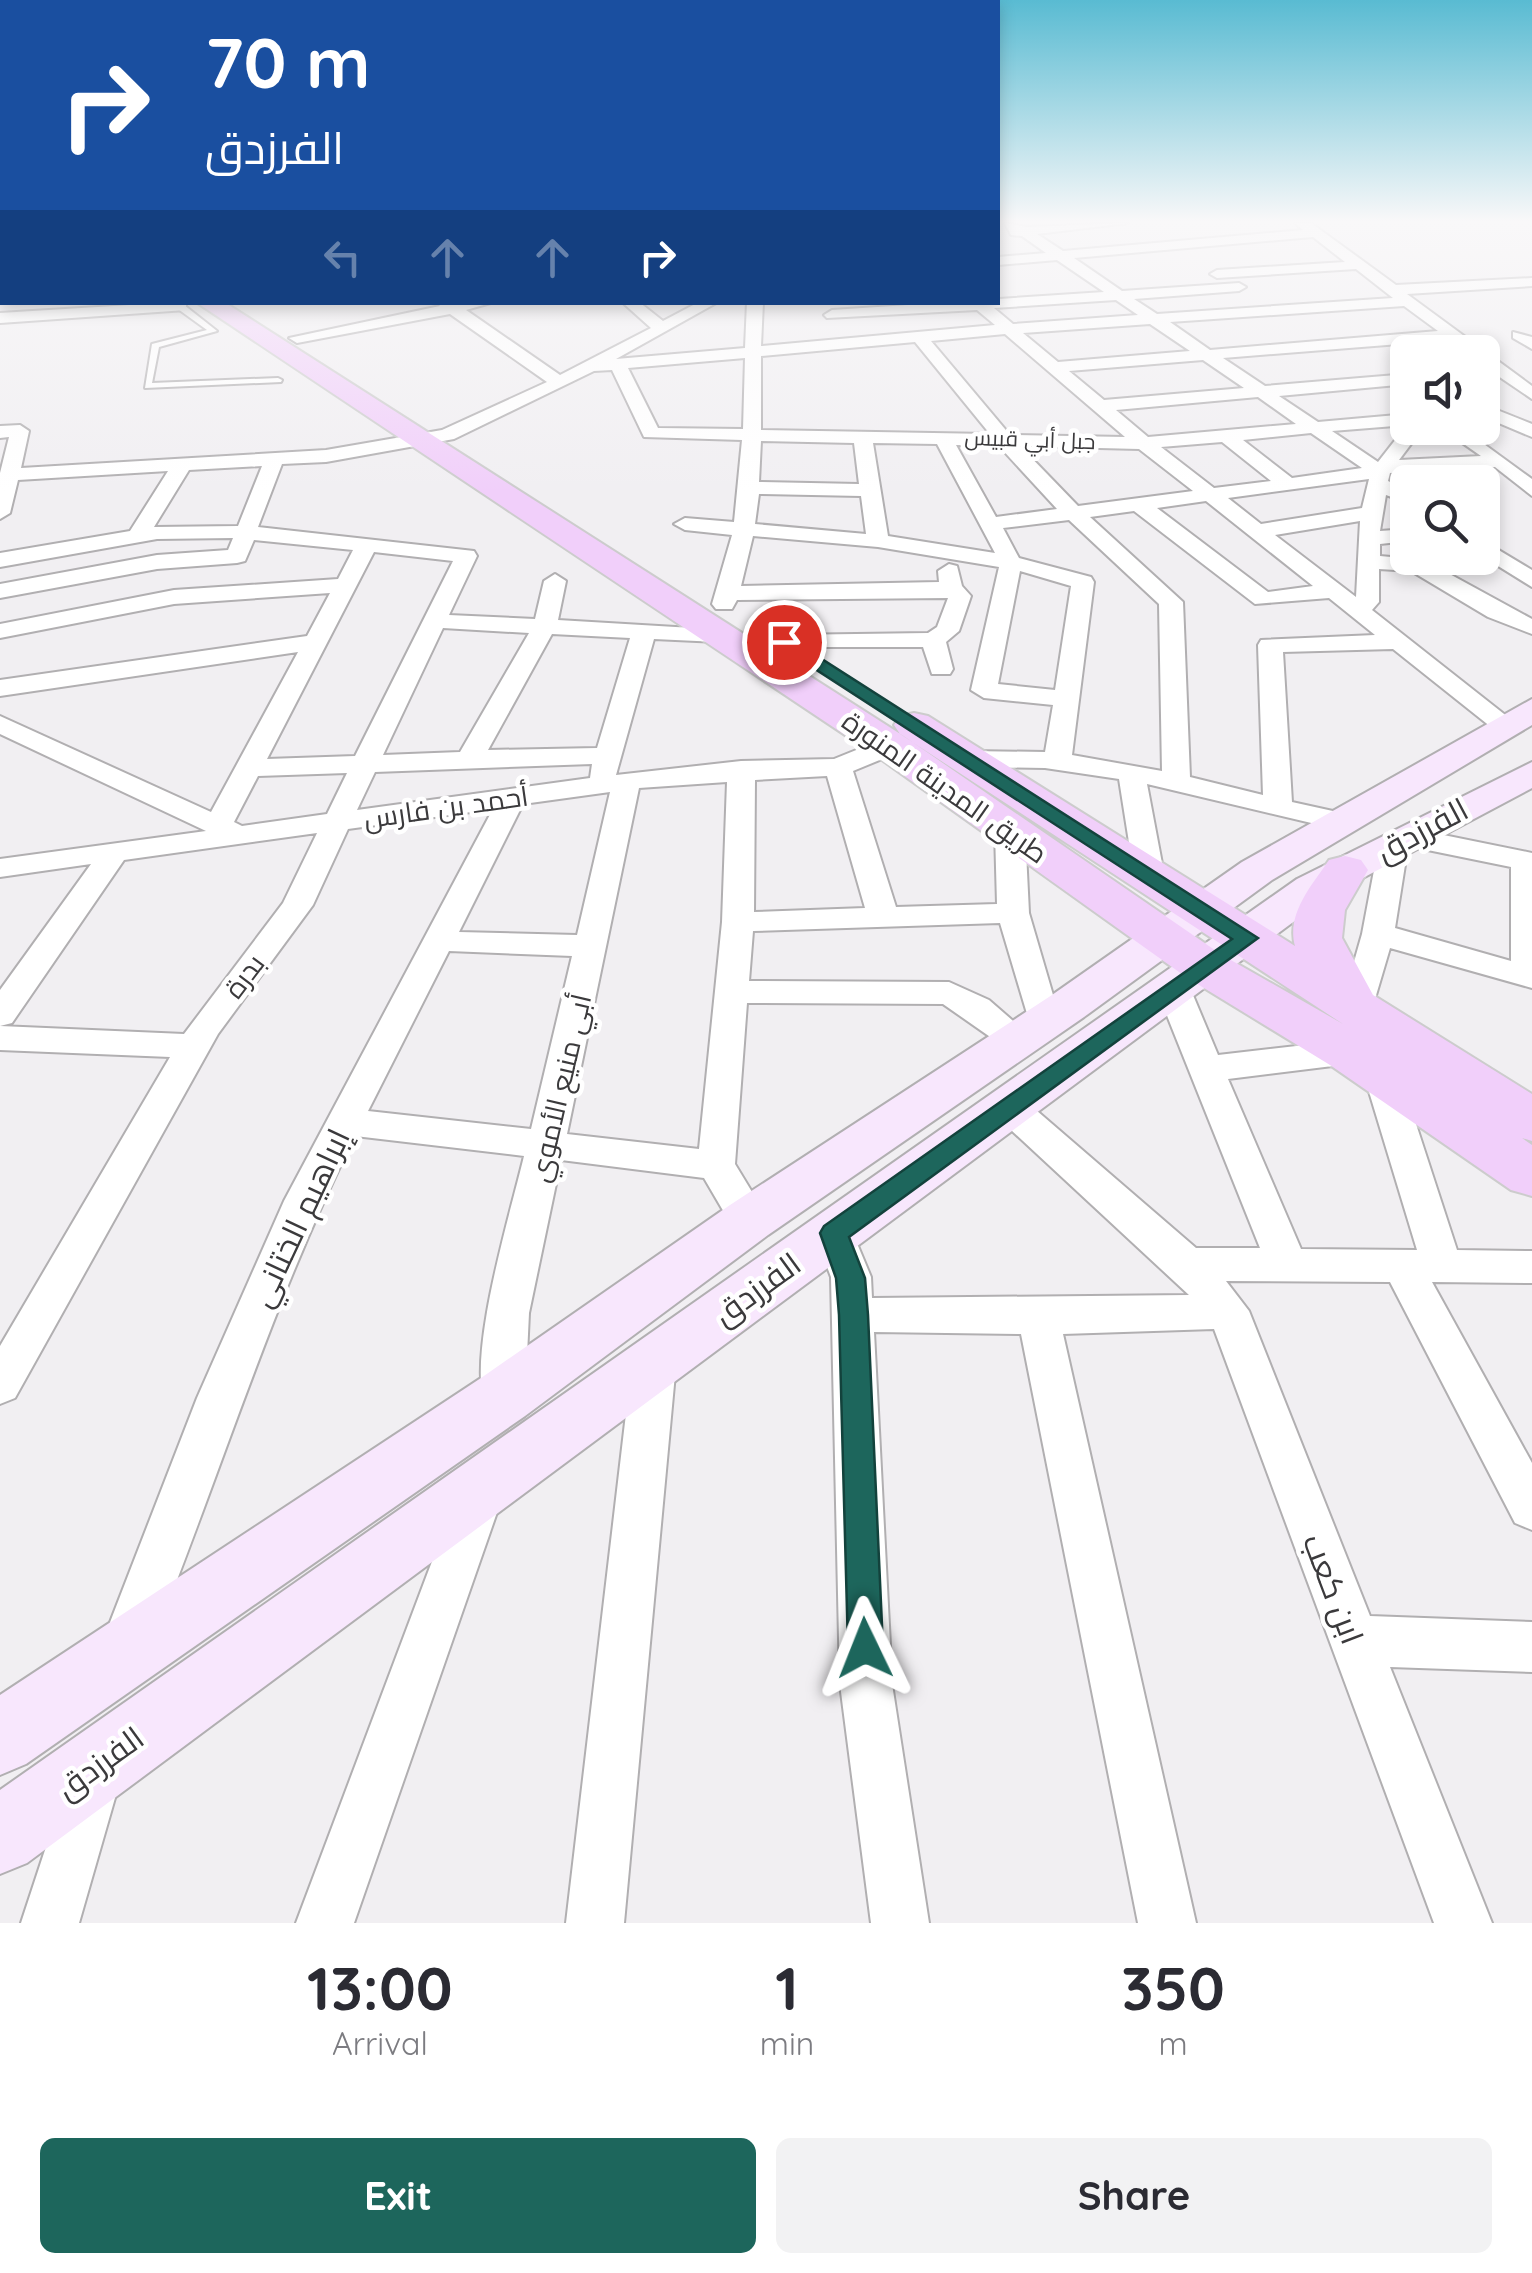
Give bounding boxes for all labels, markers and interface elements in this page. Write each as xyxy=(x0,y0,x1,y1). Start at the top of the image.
text: 70 m xyxy=(205,18,371,106)
icon: right xyxy=(40,40,170,170)
text: الفرزدق xyxy=(205,119,344,175)
icon: left xyxy=(315,230,370,285)
icon: ahead xyxy=(420,230,475,285)
icon: ahead xyxy=(525,230,580,285)
icon: right xyxy=(630,230,685,285)
map controls xyxy=(1390,335,1500,575)
button: sound xyxy=(1390,335,1500,445)
street label: جبل أبي قبيس xyxy=(964,423,1096,458)
button: search xyxy=(1390,465,1500,575)
pin xyxy=(742,600,827,685)
icon: arrive xyxy=(757,615,812,670)
street label: طريق المدينة المنورة xyxy=(836,703,1055,870)
street label: أحمد بن فارس xyxy=(361,778,530,835)
street label: الفرزدق xyxy=(1368,788,1475,871)
street label: بدرة xyxy=(216,947,271,1005)
street label: أبي منيع الأموي xyxy=(521,990,603,1186)
street label: إبراهيم الختاني xyxy=(240,1122,363,1316)
street label: الفرزدق xyxy=(705,1243,809,1334)
street label: ابن كعب xyxy=(1295,1528,1373,1649)
position arrow xyxy=(813,1596,917,1700)
street label: الفرزدق xyxy=(48,1717,152,1808)
text: 13:00 xyxy=(307,1950,453,2025)
text: 1 xyxy=(775,1950,799,2025)
text: 350 xyxy=(1121,1950,1225,2025)
text: Arrival xyxy=(332,2023,428,2063)
text: min xyxy=(760,2023,814,2063)
text: m xyxy=(1159,2023,1188,2063)
button: Exit xyxy=(40,2138,756,2253)
button: Share xyxy=(776,2138,1492,2253)

